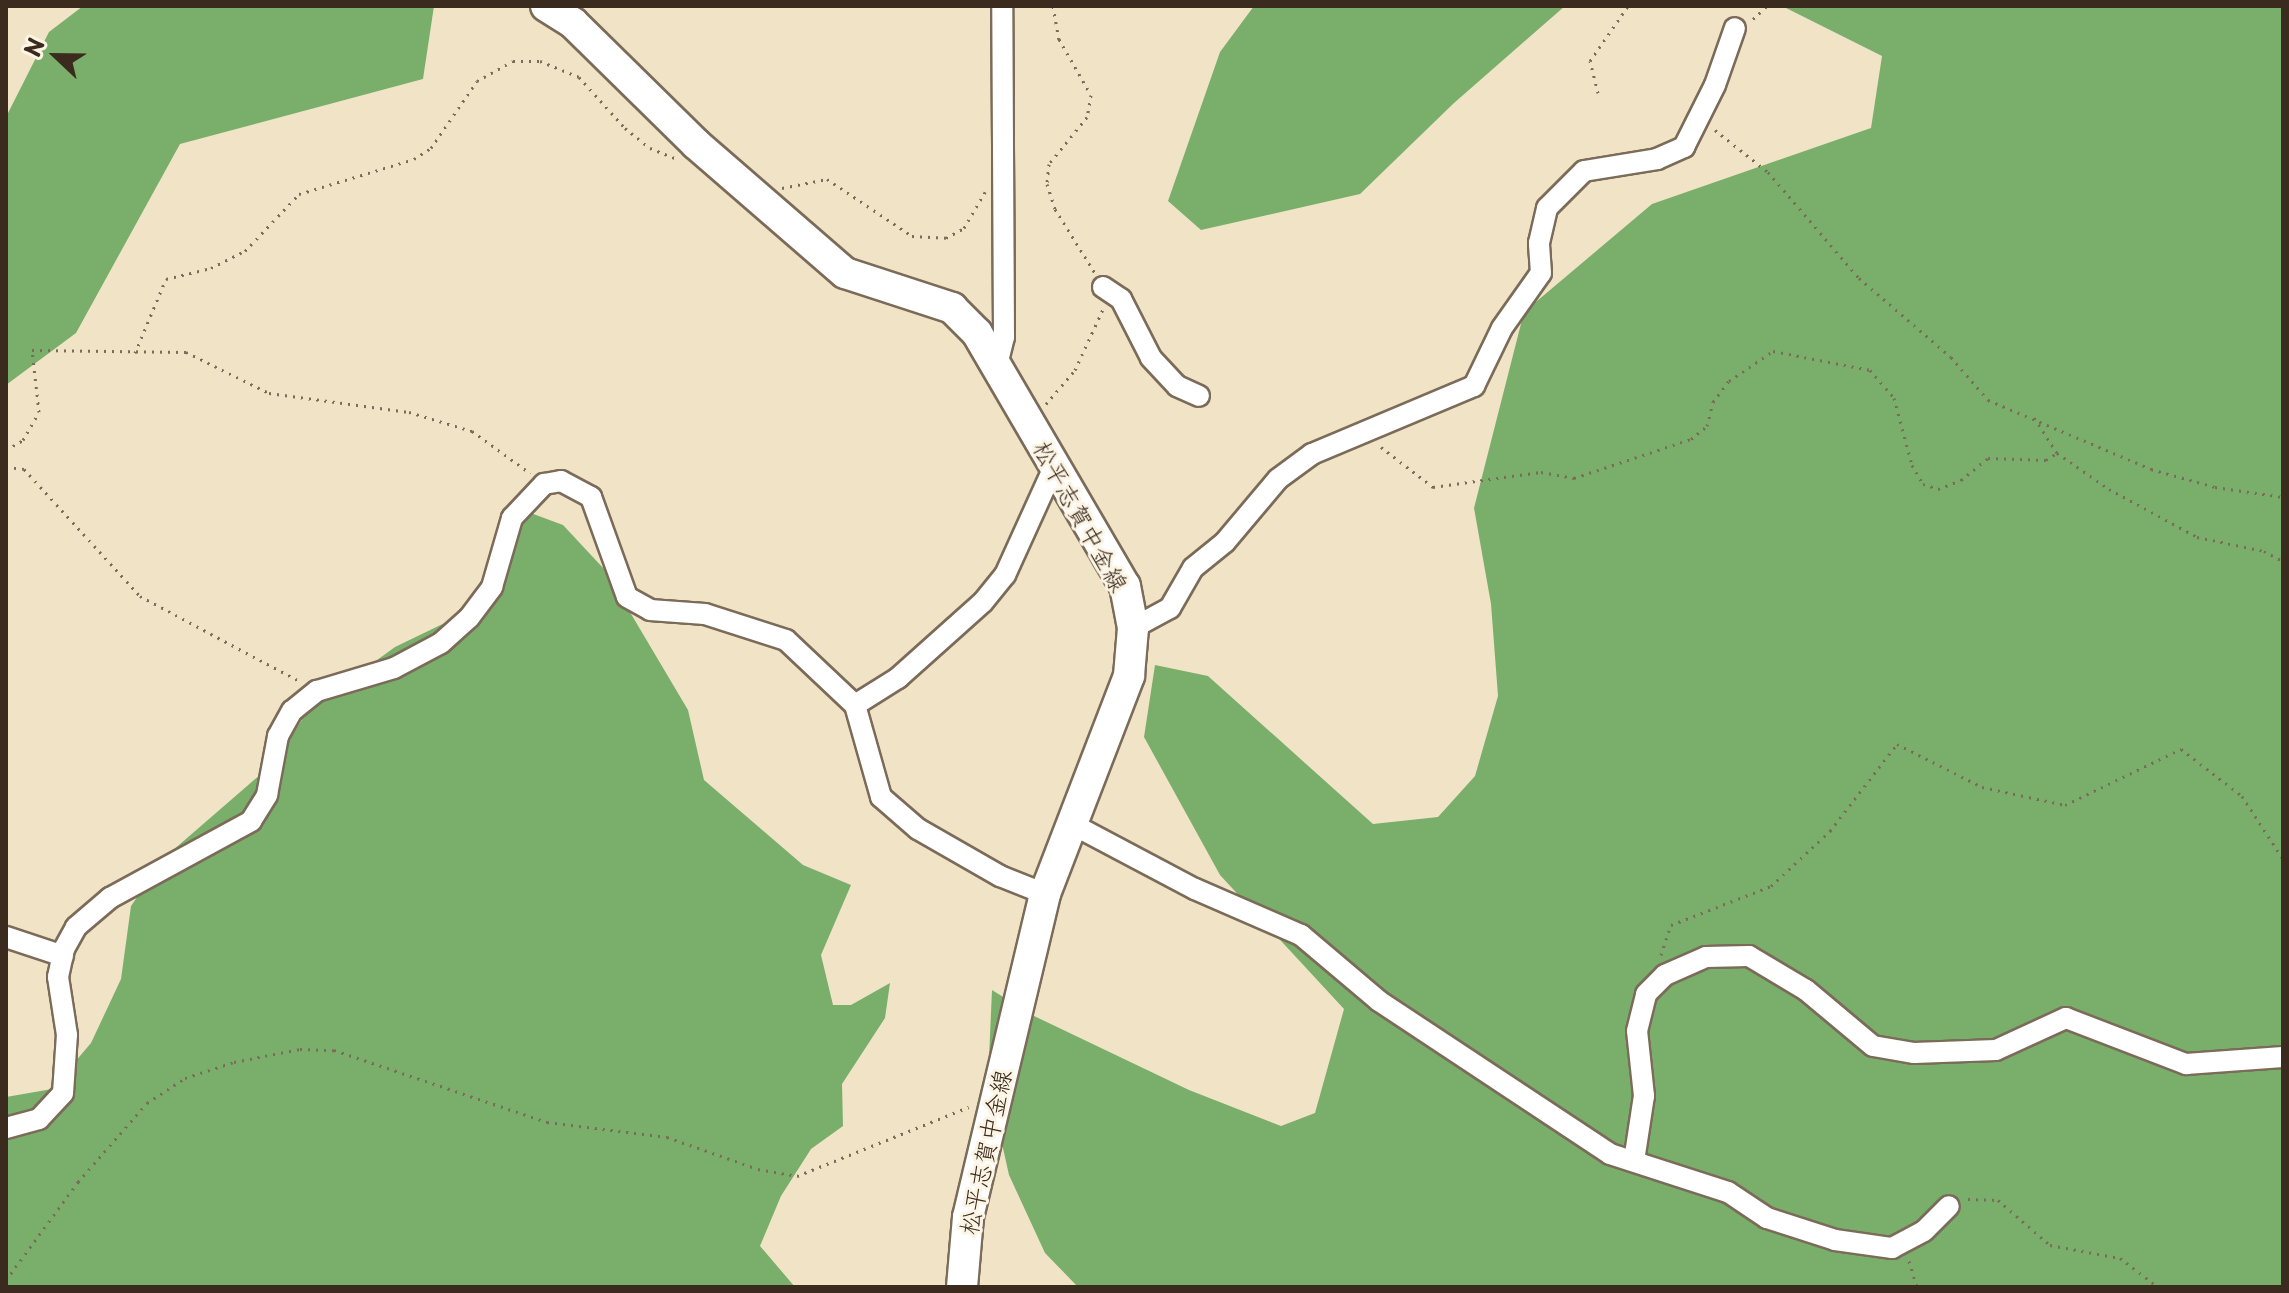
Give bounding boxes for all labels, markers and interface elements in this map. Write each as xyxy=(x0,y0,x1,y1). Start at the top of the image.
north arrow xyxy=(16,16,96,96)
text: N xyxy=(15,33,52,61)
street label: 松平志賀中金線 xyxy=(1028,436,1134,596)
street label: 松平志賀中金線 xyxy=(953,1067,1017,1237)

